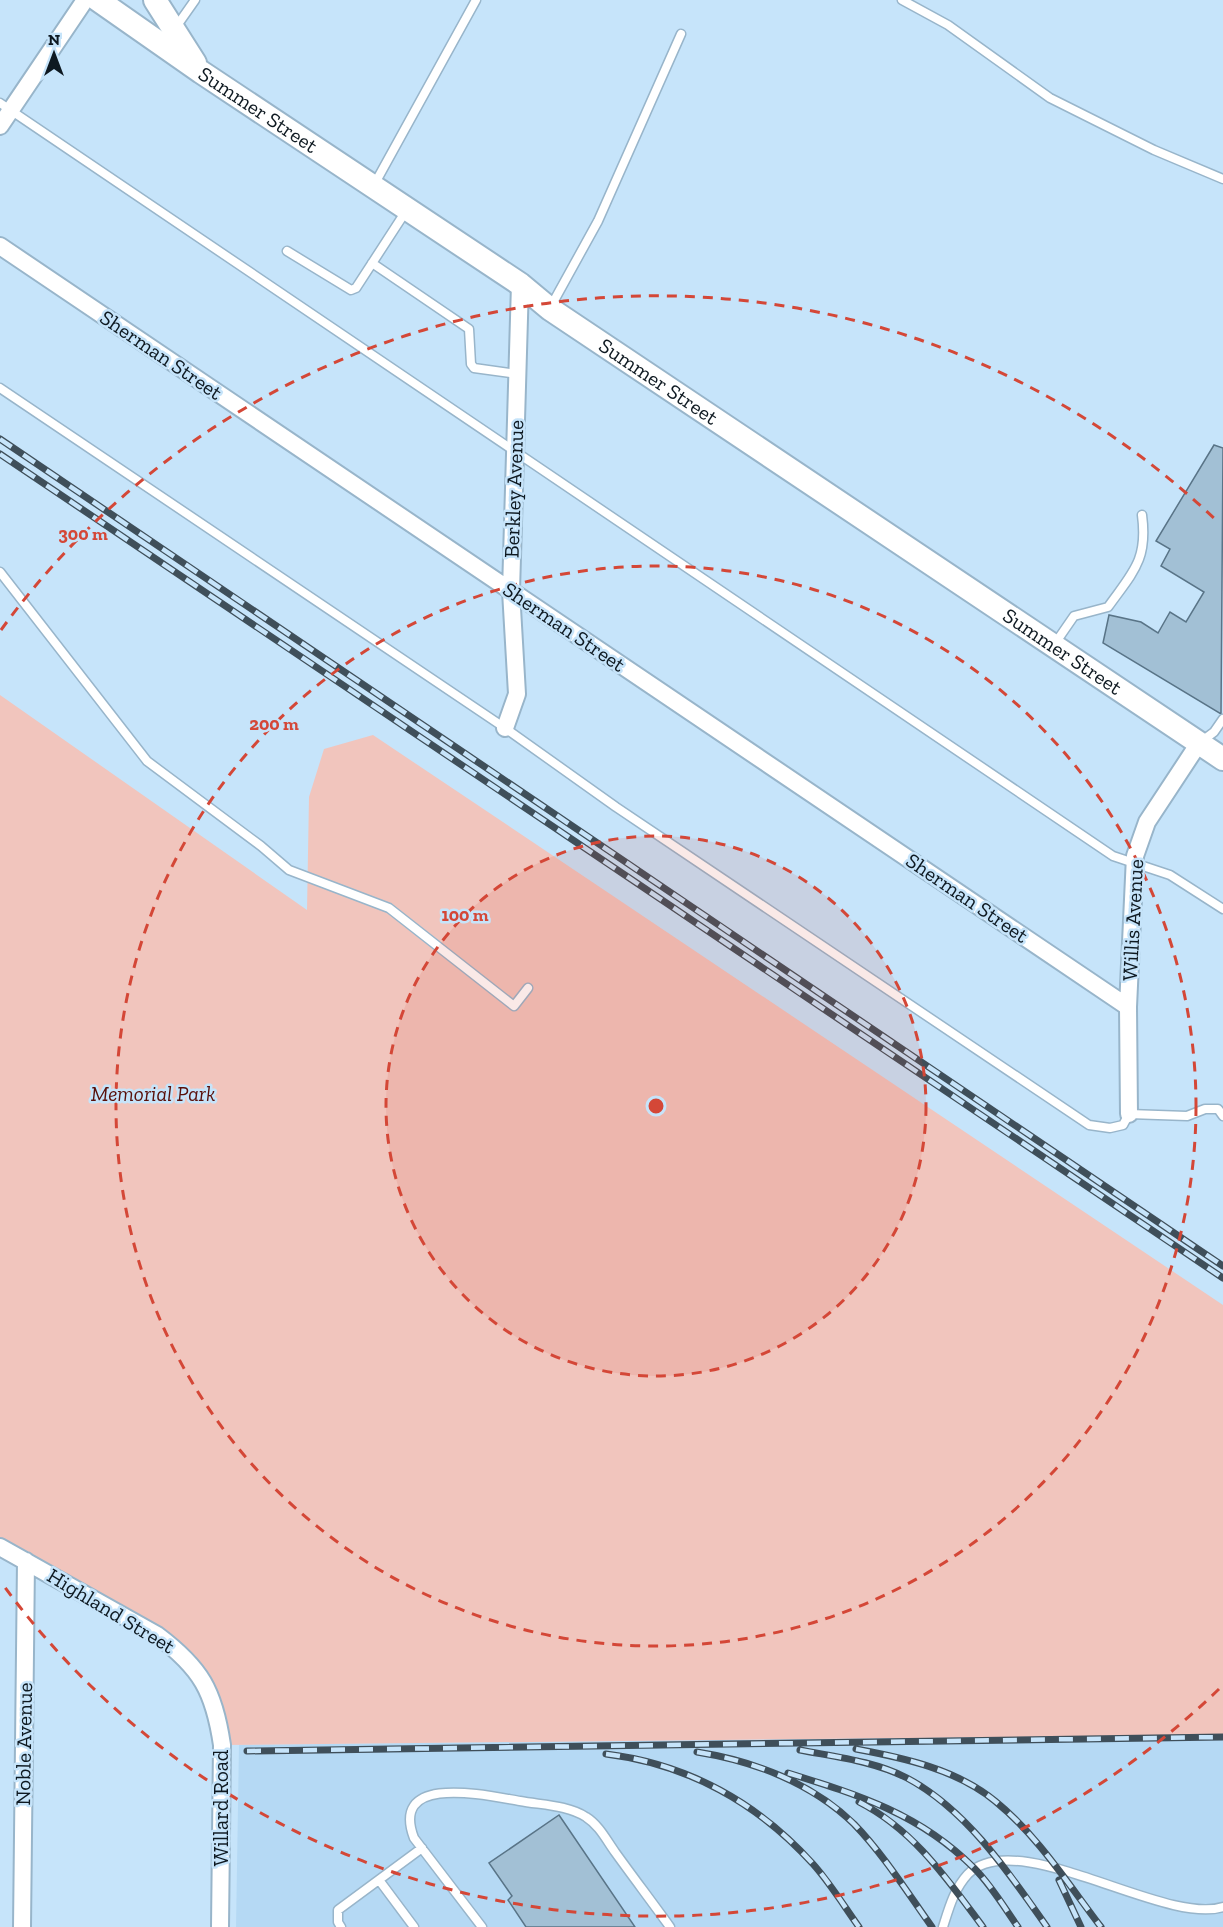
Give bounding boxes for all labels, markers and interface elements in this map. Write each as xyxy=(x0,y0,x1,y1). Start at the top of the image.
north arrow xyxy=(24,24,84,84)
text: N xyxy=(48,30,60,49)
street label: Summer Street xyxy=(194,61,323,158)
street label: Sherman Street xyxy=(95,305,227,405)
street label: Summer Street xyxy=(594,332,723,430)
street label: Berkley Avenue xyxy=(499,419,528,558)
text: 300 m xyxy=(58,523,108,545)
street label: Sherman Street xyxy=(498,577,630,677)
street label: Summer Street xyxy=(998,602,1127,700)
text: 200 m xyxy=(249,713,299,735)
street label: Sherman Street xyxy=(901,848,1033,948)
street label: Willis Avenue xyxy=(1117,858,1148,982)
text: 100 m xyxy=(441,904,489,926)
park label: Memorial Park xyxy=(91,1081,215,1106)
centre of rings xyxy=(646,1096,666,1116)
street label: Highland Street xyxy=(43,1563,180,1659)
street label: Noble Avenue xyxy=(10,1682,37,1806)
street label: Willard Road xyxy=(208,1749,233,1866)

